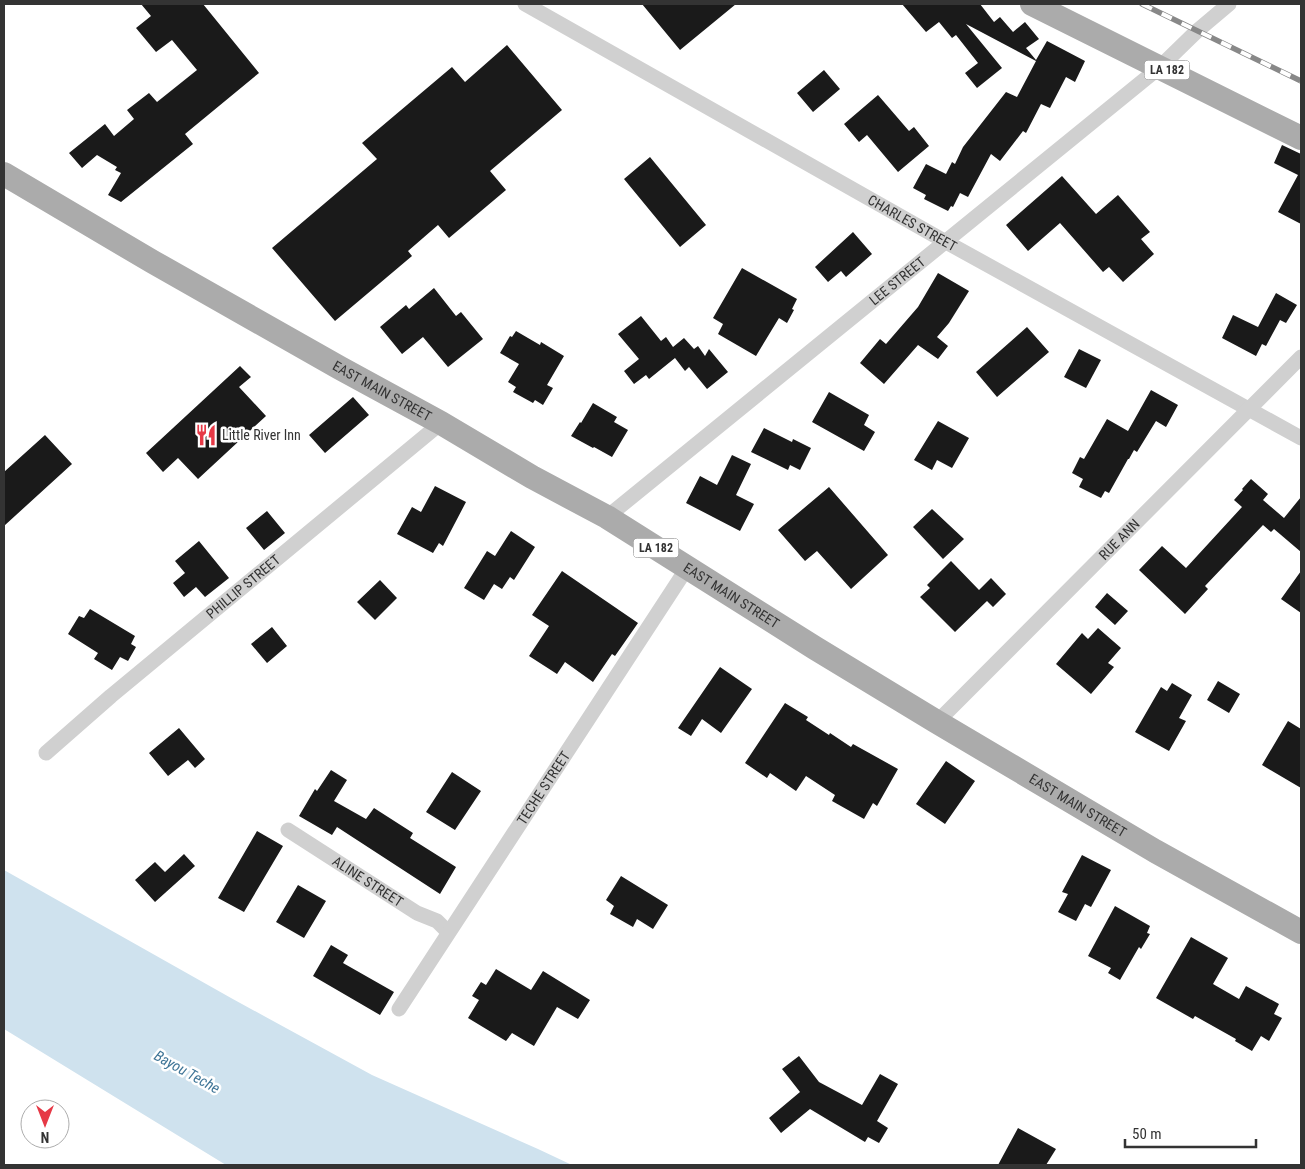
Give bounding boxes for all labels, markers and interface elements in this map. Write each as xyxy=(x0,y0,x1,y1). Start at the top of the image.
road number: LA 182 xyxy=(1144,60,1190,80)
street label: CHARLES STREET xyxy=(865,191,960,254)
street label: LEE STREET xyxy=(866,254,928,308)
street label: EAST MAIN STREET xyxy=(330,358,434,424)
restaurant icon: Little River Inn xyxy=(193,422,219,448)
place label: Little River Inn xyxy=(222,427,301,443)
street label: RUE ANN xyxy=(1096,516,1143,563)
road number: LA 182 xyxy=(634,538,678,558)
street label: PHILLIP STREET xyxy=(203,551,283,622)
street label: EAST MAIN STREET xyxy=(681,559,782,632)
street label: TECHE STREET xyxy=(514,748,573,828)
street label: EAST MAIN STREET xyxy=(1026,770,1129,840)
street label: ALINE STREET xyxy=(330,853,406,910)
water label: Bayou Teche xyxy=(151,1047,223,1098)
north arrow xyxy=(20,1099,70,1149)
scale bar xyxy=(1125,1116,1256,1148)
text: 50 m xyxy=(1132,1125,1162,1143)
text: N xyxy=(41,1129,49,1145)

